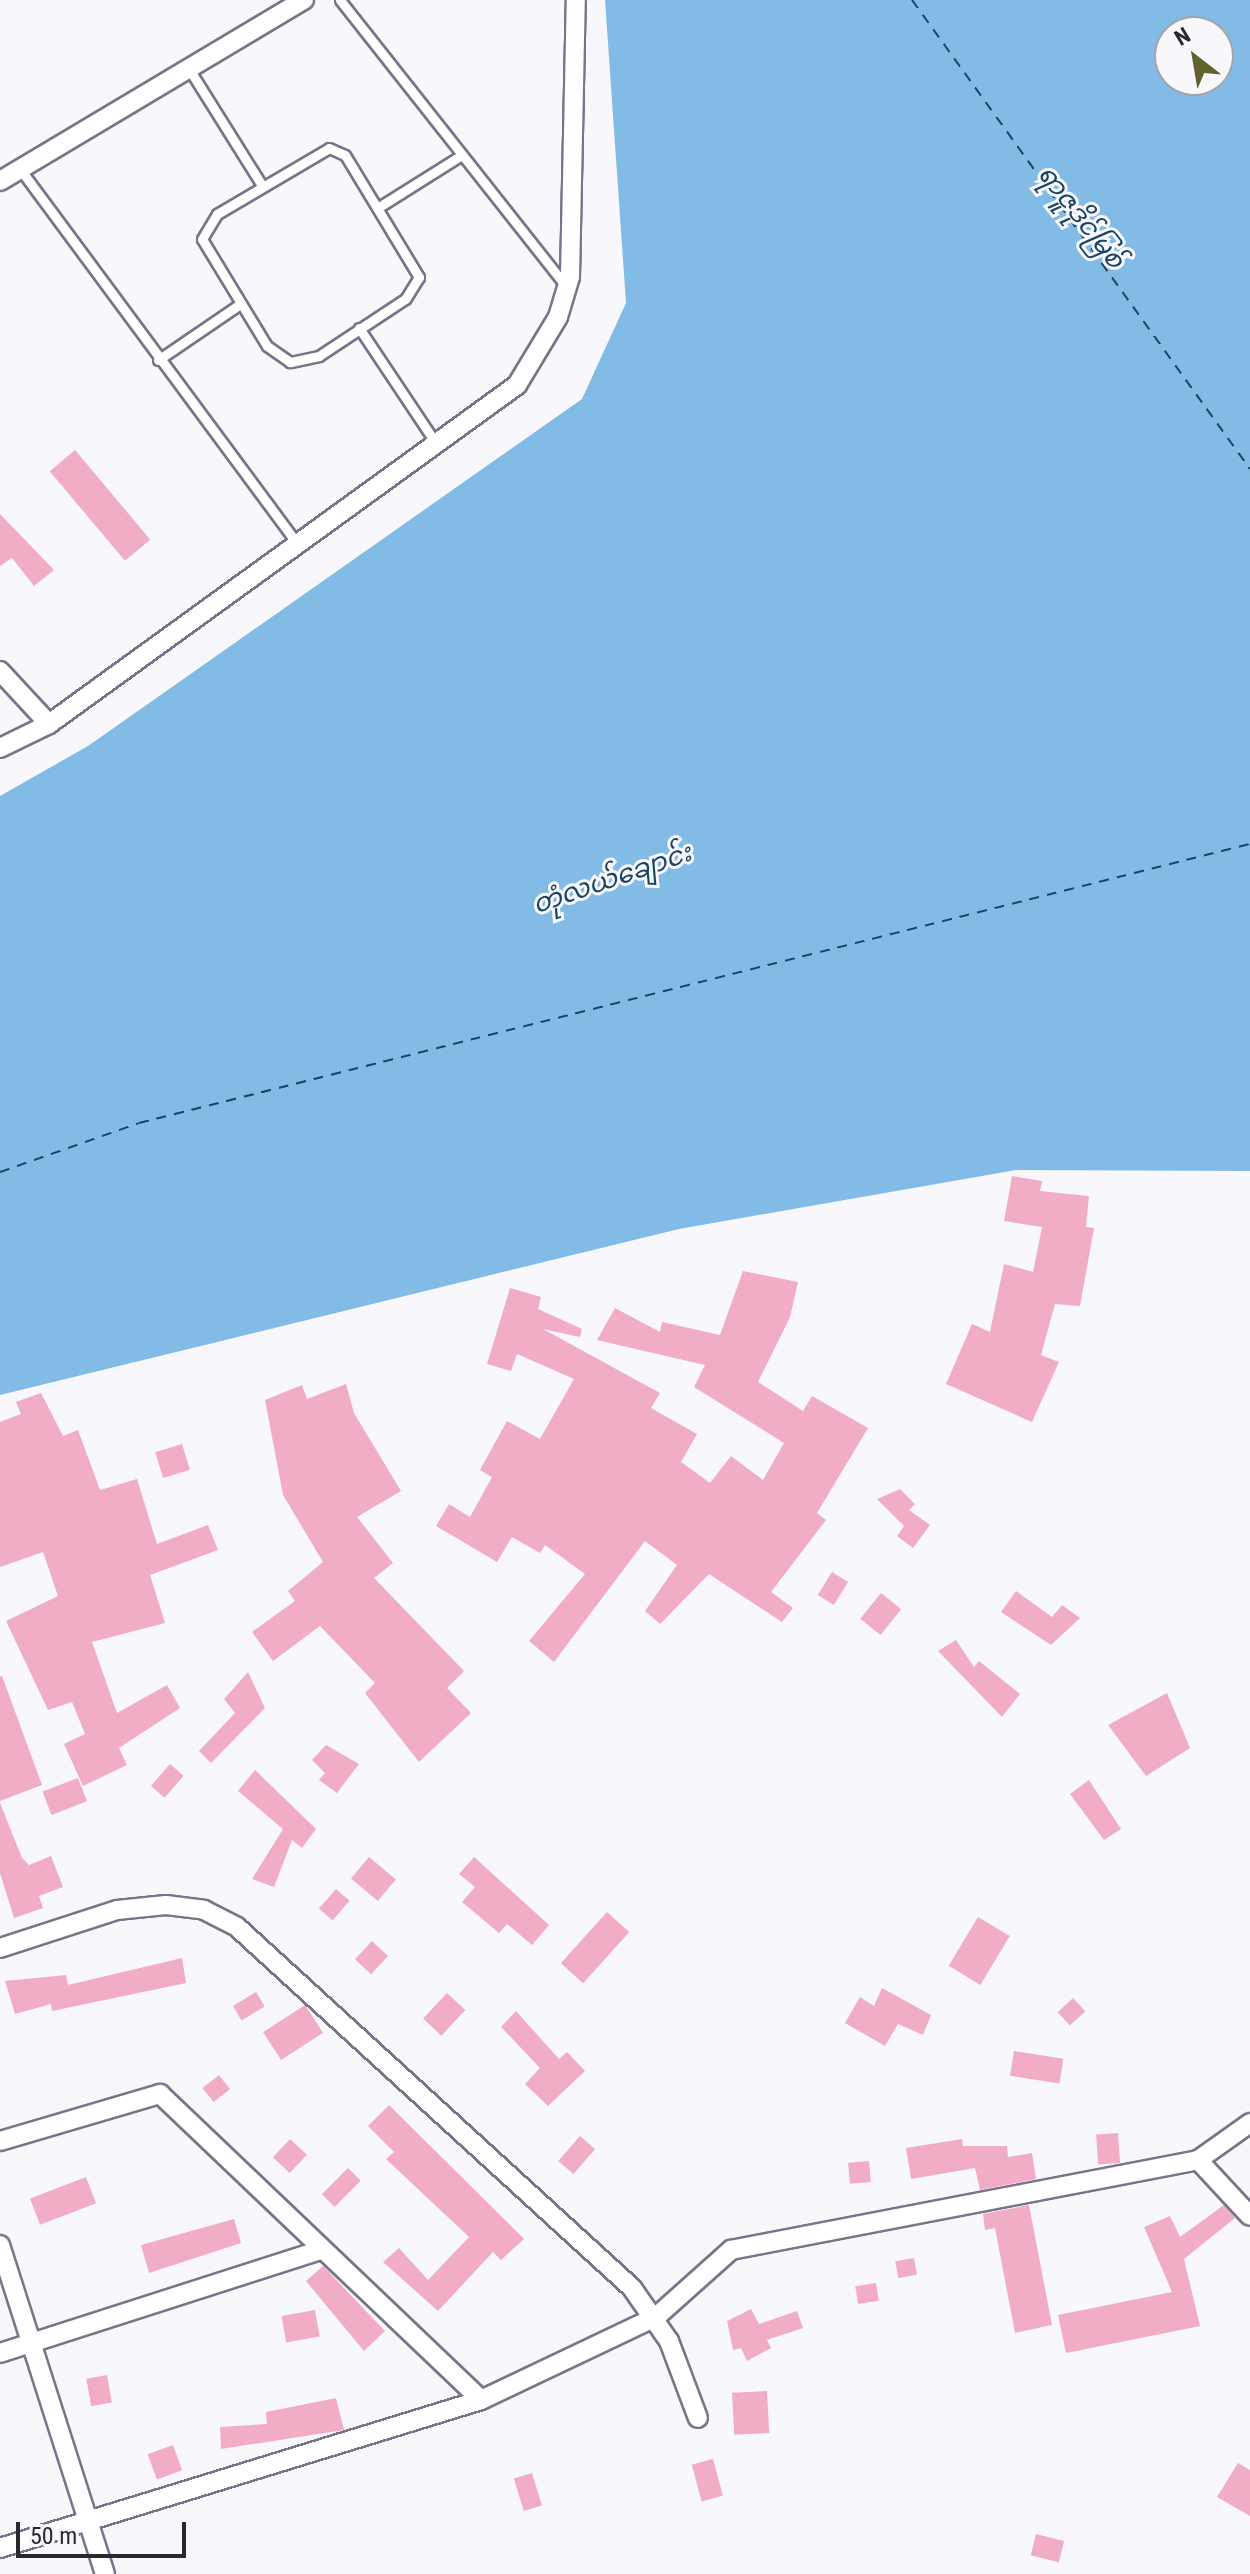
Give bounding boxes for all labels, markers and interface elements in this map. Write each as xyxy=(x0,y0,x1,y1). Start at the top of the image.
north arrow xyxy=(1154,16,1234,96)
text: N xyxy=(1170,23,1195,51)
water label: ရာဇူဒိုင်မြစ် xyxy=(1031,159,1131,275)
water label: တုံလယ်ချောင်း xyxy=(529,837,695,921)
scale bar xyxy=(20,2506,190,2556)
text: 50 m xyxy=(30,2522,77,2550)

